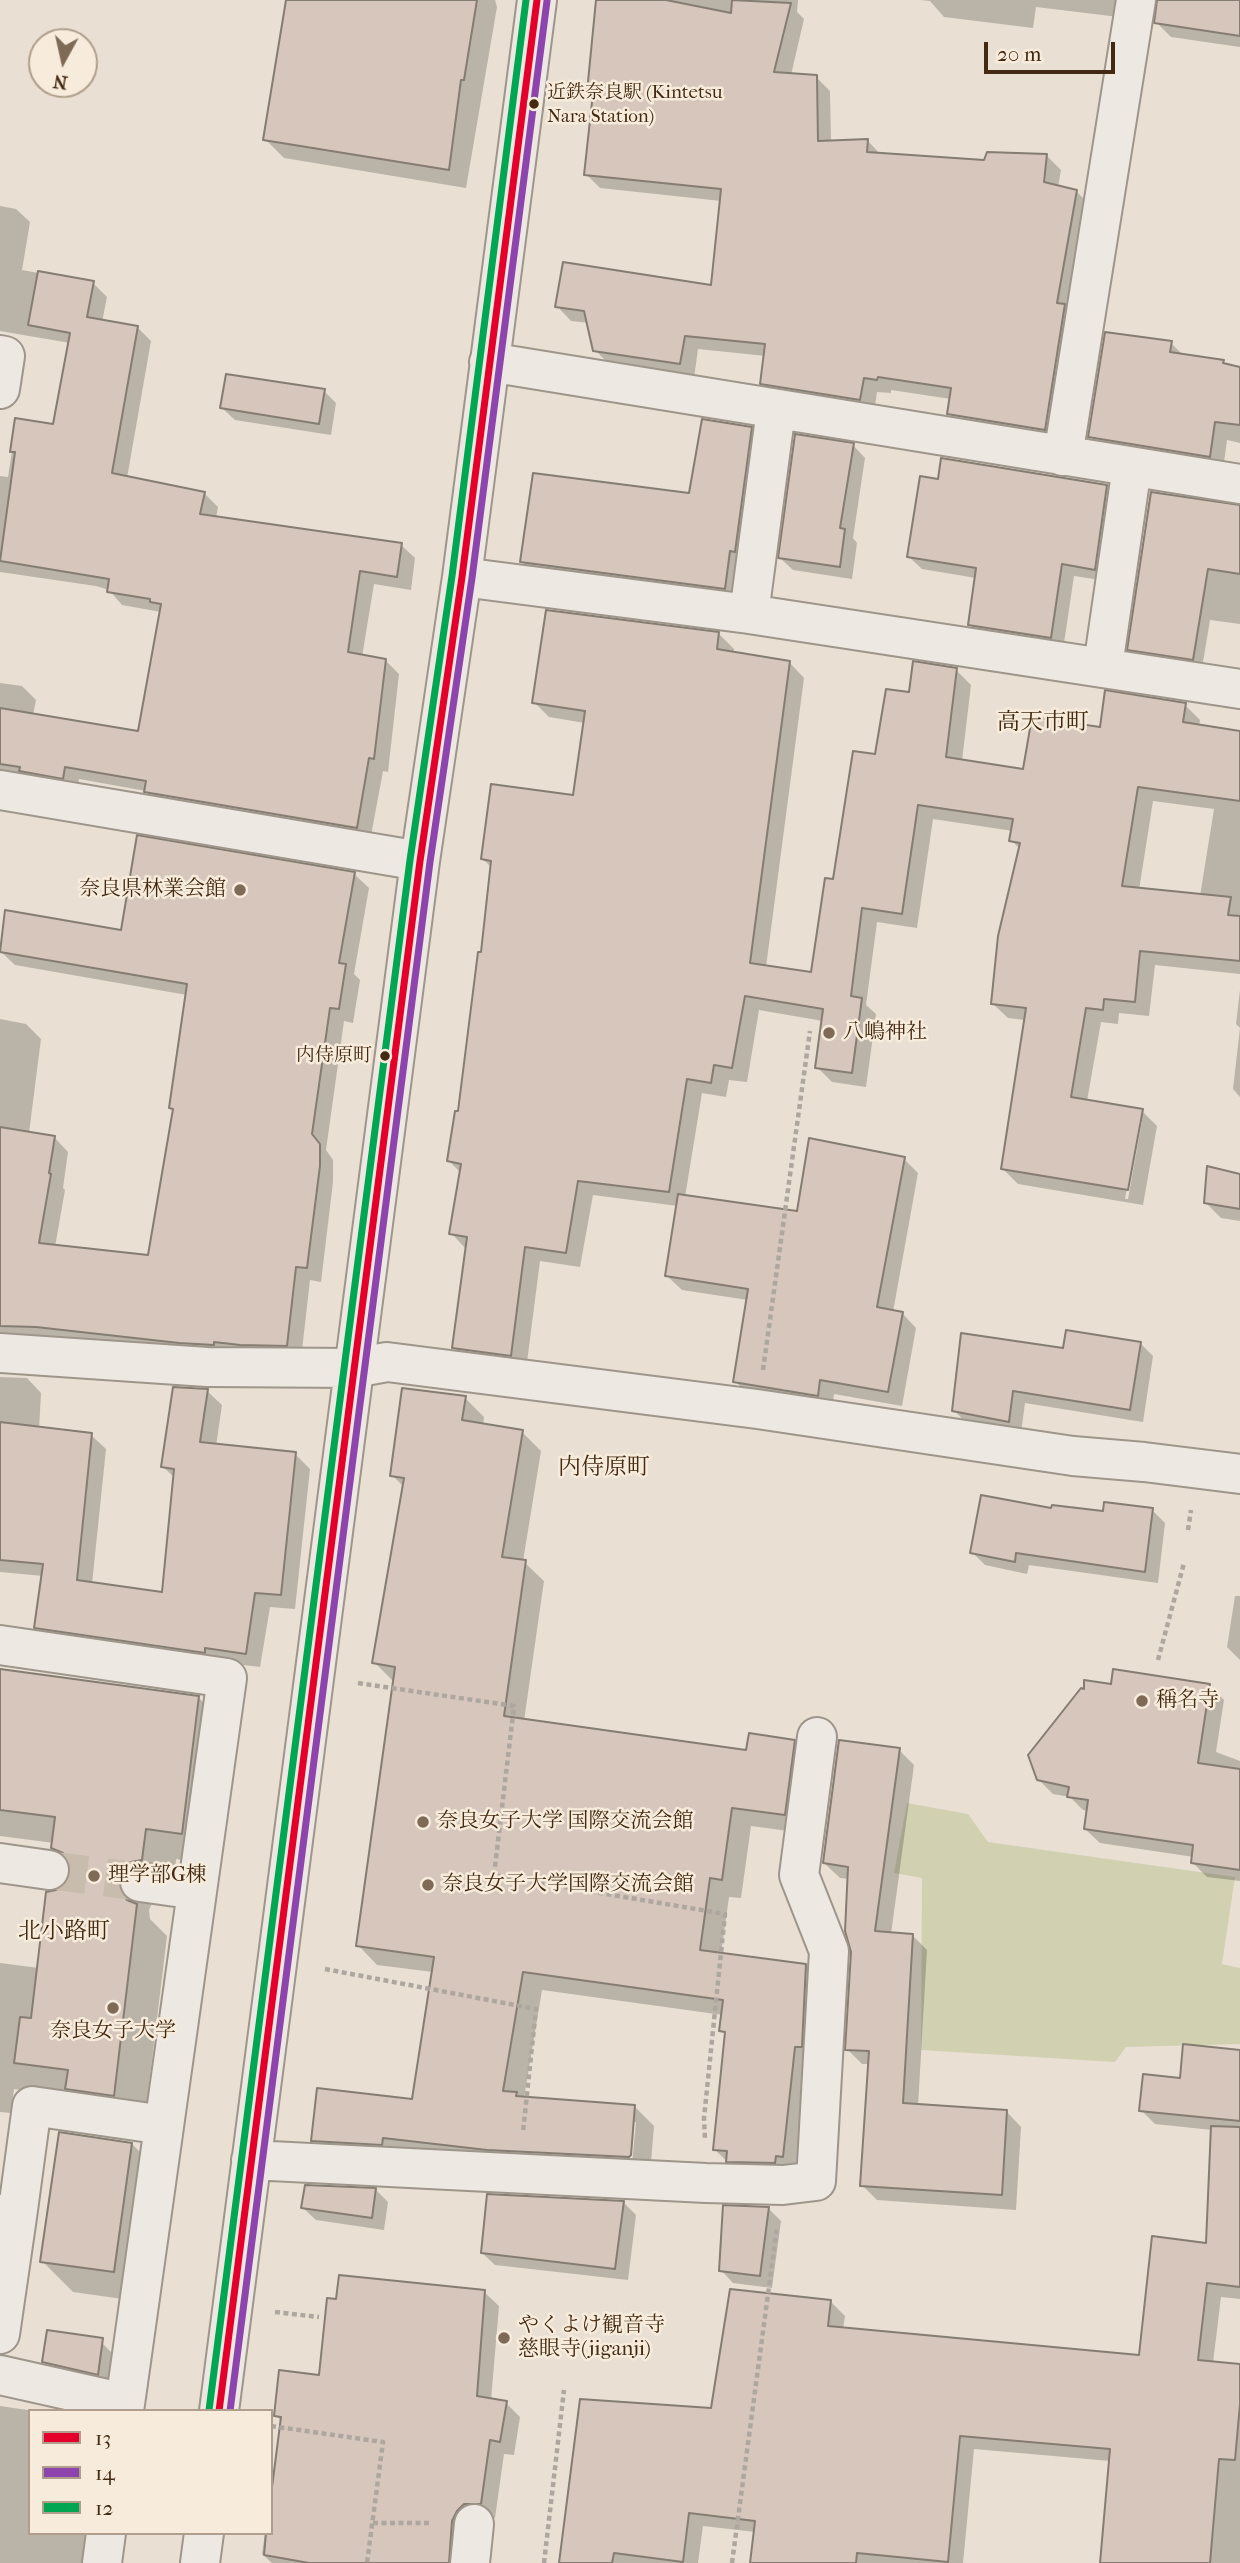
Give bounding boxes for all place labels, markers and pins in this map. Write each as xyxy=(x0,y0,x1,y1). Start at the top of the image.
place label: 近鉄奈良駅 (Kintetsu Nara Station) xyxy=(547,82,723,126)
marker: 近鉄奈良駅 (Kintetsu Nara Station) xyxy=(527,97,541,111)
place label: 奈良県林業会館 xyxy=(79,877,226,903)
marker: 奈良県林業会館 xyxy=(232,882,248,898)
place label: 八嶋神社 xyxy=(843,1020,927,1046)
marker: 八嶋神社 xyxy=(821,1025,837,1041)
place label: 内侍原町 xyxy=(296,1045,372,1067)
marker: 内侍原町 xyxy=(378,1049,392,1063)
place label: 稱名寺 xyxy=(1156,1688,1219,1714)
marker: 稱名寺 xyxy=(1134,1693,1150,1709)
place label: 奈良女子大学 国際交流会館 xyxy=(437,1809,694,1835)
marker: 奈良女子大学 国際交流会館 xyxy=(415,1814,431,1830)
place label: 理学部G棟 xyxy=(108,1863,207,1889)
marker: 理学部G棟 xyxy=(86,1868,102,1884)
place label: 奈良女子大学国際交流会館 xyxy=(442,1872,694,1898)
marker: 奈良女子大学国際交流会館 xyxy=(420,1877,436,1893)
marker: 奈良女子大学 xyxy=(105,2000,121,2016)
place label: 奈良女子大学 xyxy=(50,2019,176,2045)
place label: やくよけ観音寺 慈眼寺(jiganji) xyxy=(518,2313,665,2363)
marker: やくよけ観音寺 慈眼寺(jiganji) xyxy=(496,2330,512,2346)

